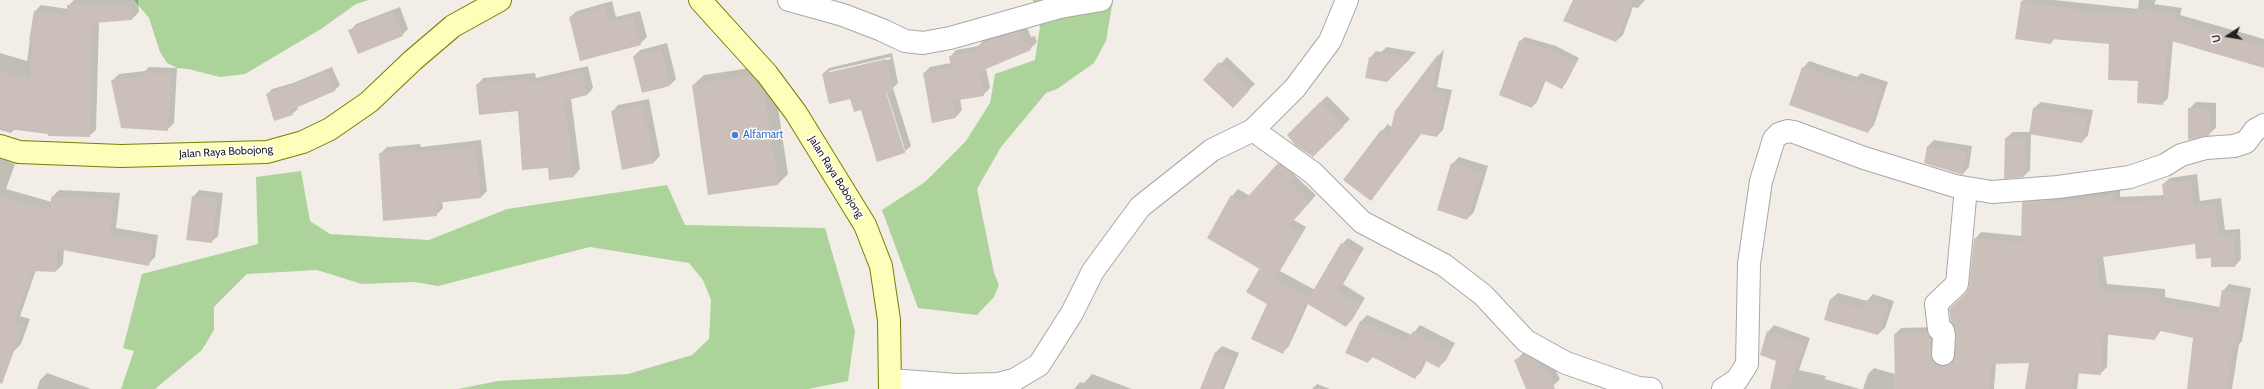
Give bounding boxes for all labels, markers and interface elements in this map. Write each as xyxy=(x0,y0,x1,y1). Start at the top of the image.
north arrow xyxy=(2208,16,2248,56)
text: U xyxy=(2209,33,2224,44)
place label: Alfamart xyxy=(743,128,783,142)
marker: Alfamart xyxy=(730,130,740,140)
street label: Jalan Raya Bobojong xyxy=(805,134,867,220)
street label: Jalan Raya Bobojong xyxy=(179,143,273,161)

